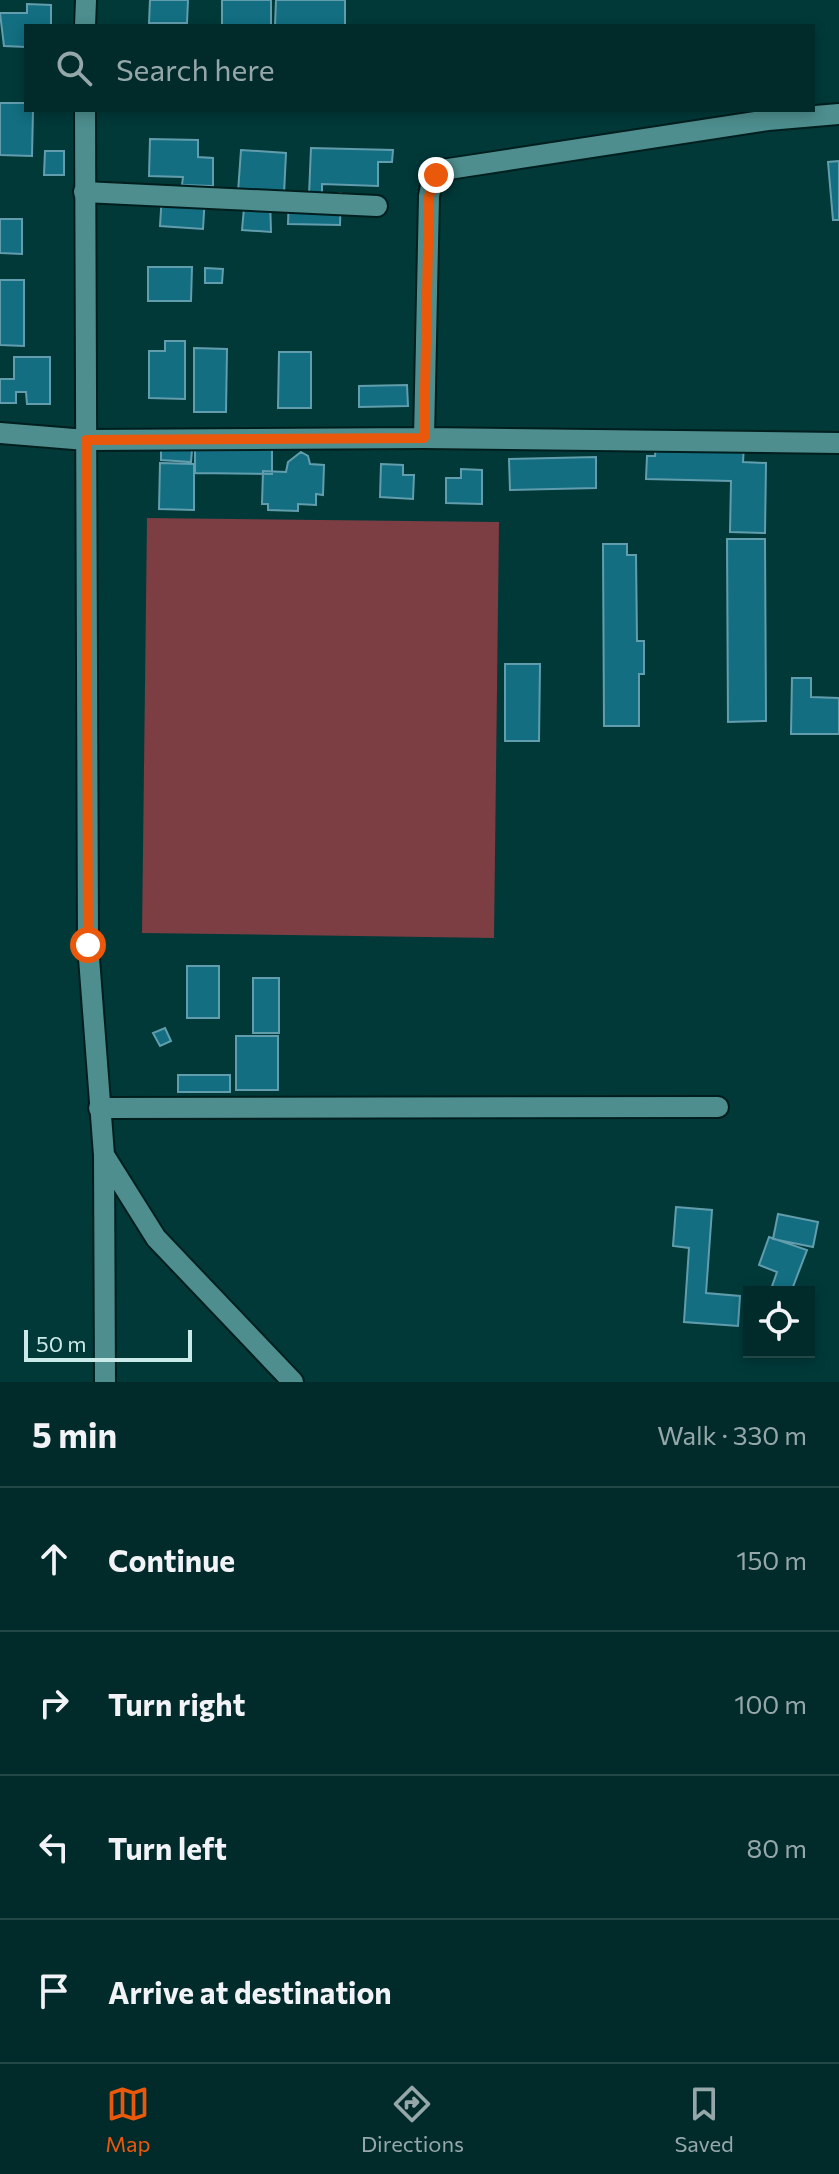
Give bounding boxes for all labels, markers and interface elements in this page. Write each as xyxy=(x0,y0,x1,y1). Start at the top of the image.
search box xyxy=(24,24,815,112)
icon: search xyxy=(52,46,96,90)
text: Search here xyxy=(116,50,275,87)
route end xyxy=(418,157,454,193)
route start xyxy=(70,927,106,963)
map controls xyxy=(743,1286,815,1358)
button: locate xyxy=(743,1286,815,1358)
scale bar xyxy=(24,1326,192,1362)
text: 50 m xyxy=(36,1330,86,1357)
text: 5 min xyxy=(32,1413,117,1455)
text: Walk · 330 m xyxy=(657,1419,807,1450)
icon: ahead xyxy=(32,1537,76,1581)
text: Continue xyxy=(108,1541,235,1578)
text: 150 m xyxy=(736,1544,807,1575)
icon: right xyxy=(32,1681,76,1725)
text: Turn right xyxy=(108,1685,245,1722)
text: 100 m xyxy=(734,1688,807,1719)
icon: left xyxy=(32,1825,76,1869)
text: Turn left xyxy=(108,1829,227,1866)
text: 80 m xyxy=(747,1832,807,1863)
icon: arrive xyxy=(32,1969,76,2013)
text: Arrive at destination xyxy=(108,1973,392,2010)
tab: Map xyxy=(105,2082,151,2157)
tab: Directions xyxy=(361,2082,464,2157)
tab: Saved xyxy=(674,2082,734,2157)

